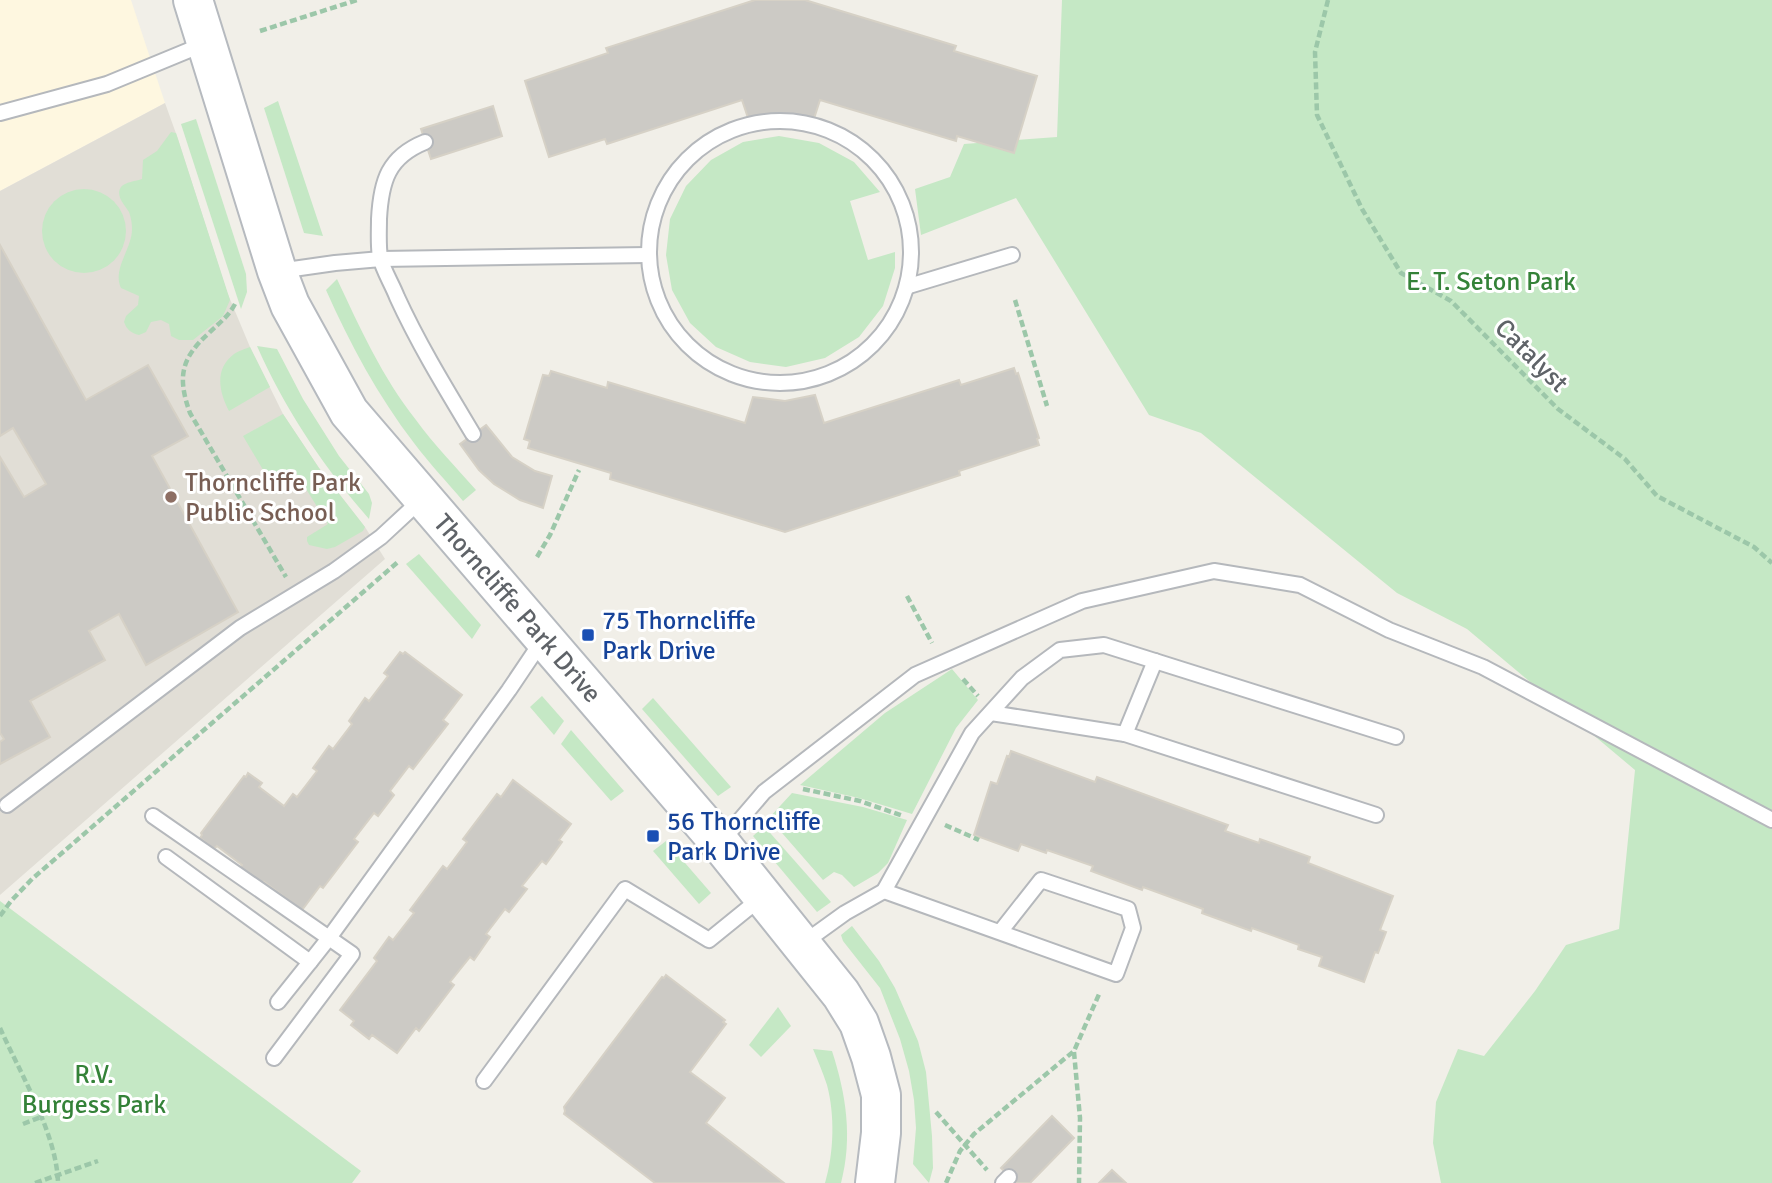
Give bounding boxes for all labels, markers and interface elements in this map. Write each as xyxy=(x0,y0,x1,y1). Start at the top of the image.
park label: E. T. Seton Park xyxy=(1406,266,1576,298)
street label: Catalyst xyxy=(1488,312,1575,399)
place label: Thorncliffe Park Public School xyxy=(185,467,361,529)
marker: Thorncliffe Park Public School xyxy=(163,489,179,505)
street label: Thorncliffe Park Drive xyxy=(426,508,608,710)
place label: 75 Thorncliffe Park Drive xyxy=(602,605,756,667)
marker: 75 Thorncliffe Park Drive xyxy=(580,627,596,643)
place label: 56 Thorncliffe Park Drive xyxy=(667,806,821,868)
marker: 56 Thorncliffe Park Drive xyxy=(645,828,661,844)
park label: R.V. Burgess Park xyxy=(22,1059,166,1121)

